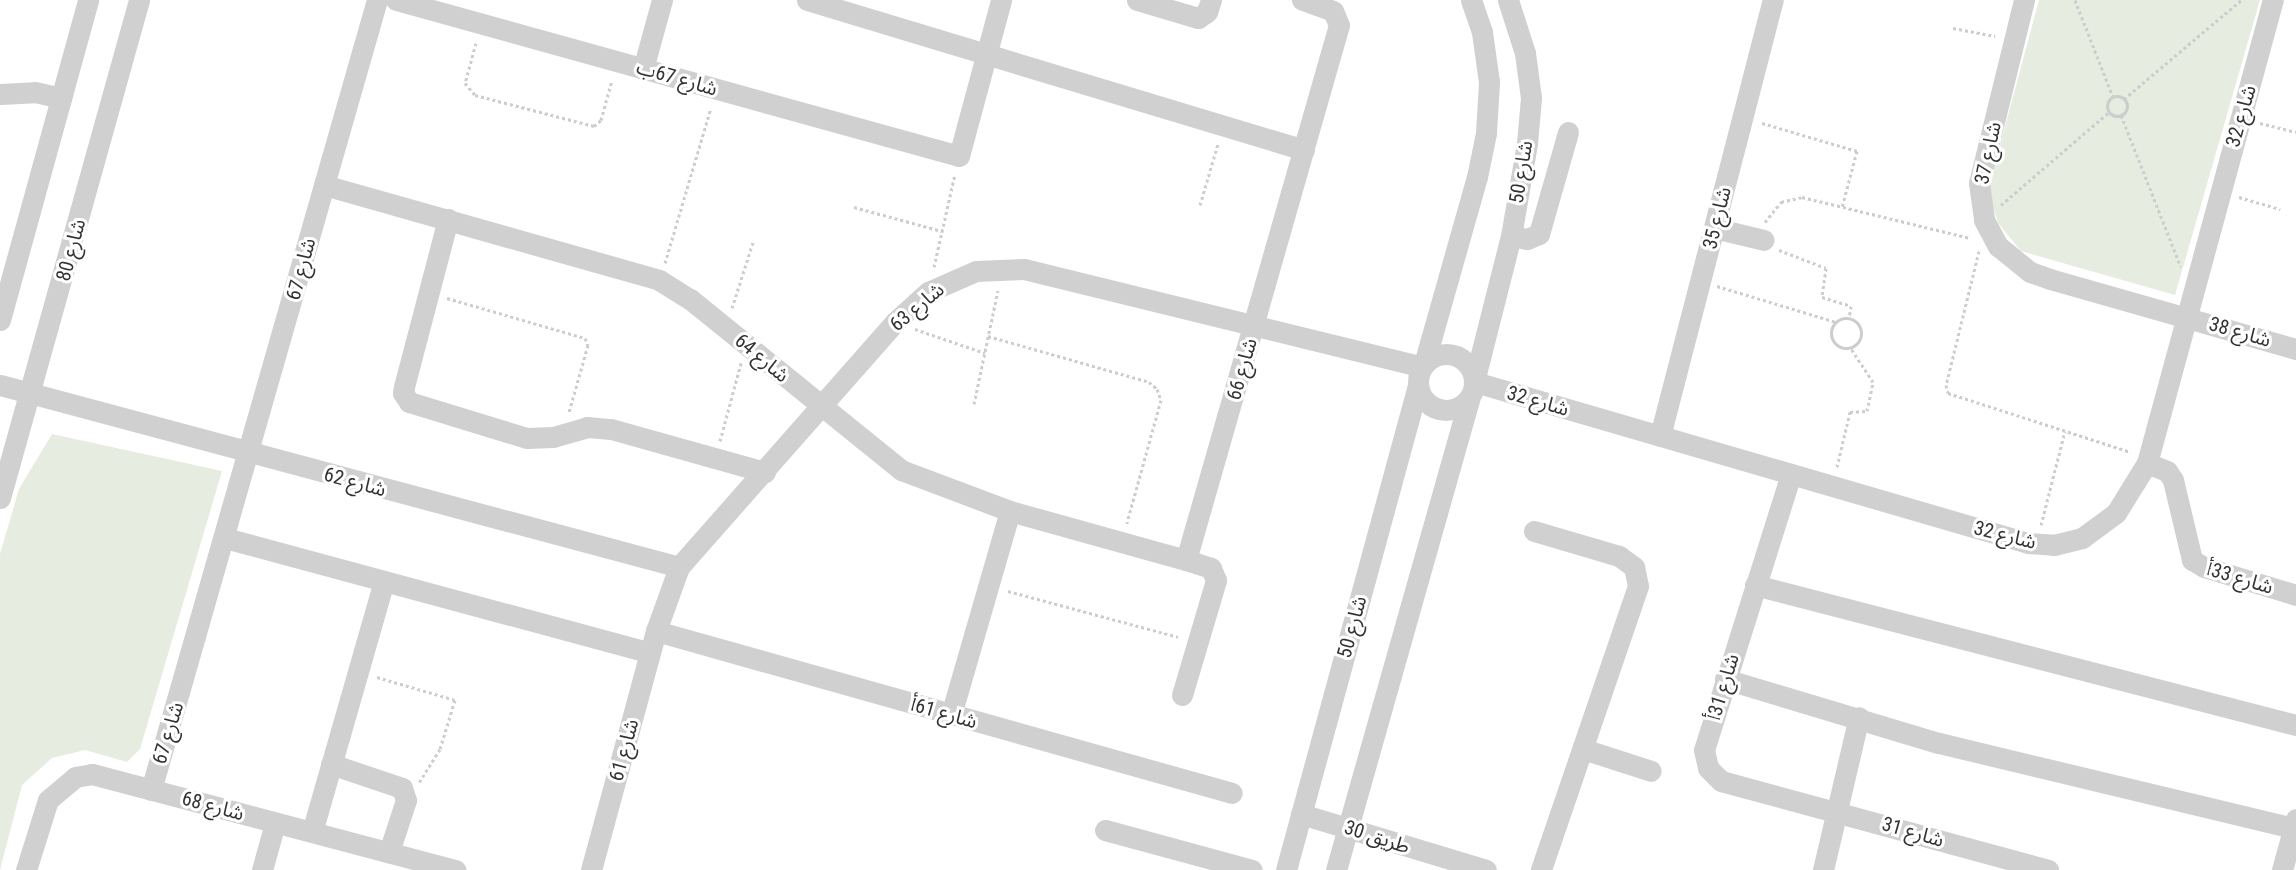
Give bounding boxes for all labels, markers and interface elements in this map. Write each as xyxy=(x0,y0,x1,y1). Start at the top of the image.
street label: شارع 67ب xyxy=(634,55,720,101)
street label: شارع 32 xyxy=(2221,82,2261,150)
street label: شارع 37 xyxy=(1970,120,2006,186)
street label: شارع 50 xyxy=(1504,139,1538,205)
street label: شارع 35 xyxy=(1698,184,1736,252)
street label: شارع 80 xyxy=(51,216,91,284)
street label: شارع 67 xyxy=(281,235,321,303)
street label: شارع 63 xyxy=(885,277,949,337)
street label: شارع 38 xyxy=(2206,312,2274,352)
street label: شارع 64 xyxy=(730,328,794,388)
street label: شارع 66 xyxy=(1222,335,1262,403)
street label: شارع 32 xyxy=(1504,381,1572,421)
street label: شارع 62 xyxy=(321,462,389,502)
street label: شارع 32 xyxy=(1971,516,2039,554)
street label: شارع 33أ xyxy=(2204,557,2276,599)
street label: شارع 50 xyxy=(1332,593,1372,661)
street label: شارع 31أ xyxy=(1702,651,1744,723)
street label: شارع 61أ xyxy=(908,692,980,734)
street label: شارع 67 xyxy=(147,699,189,767)
street label: شارع 61 xyxy=(604,716,644,784)
street label: شارع 68 xyxy=(179,786,247,826)
street label: شارع 31 xyxy=(1879,812,1947,852)
street label: طريق 30 xyxy=(1341,815,1413,859)

